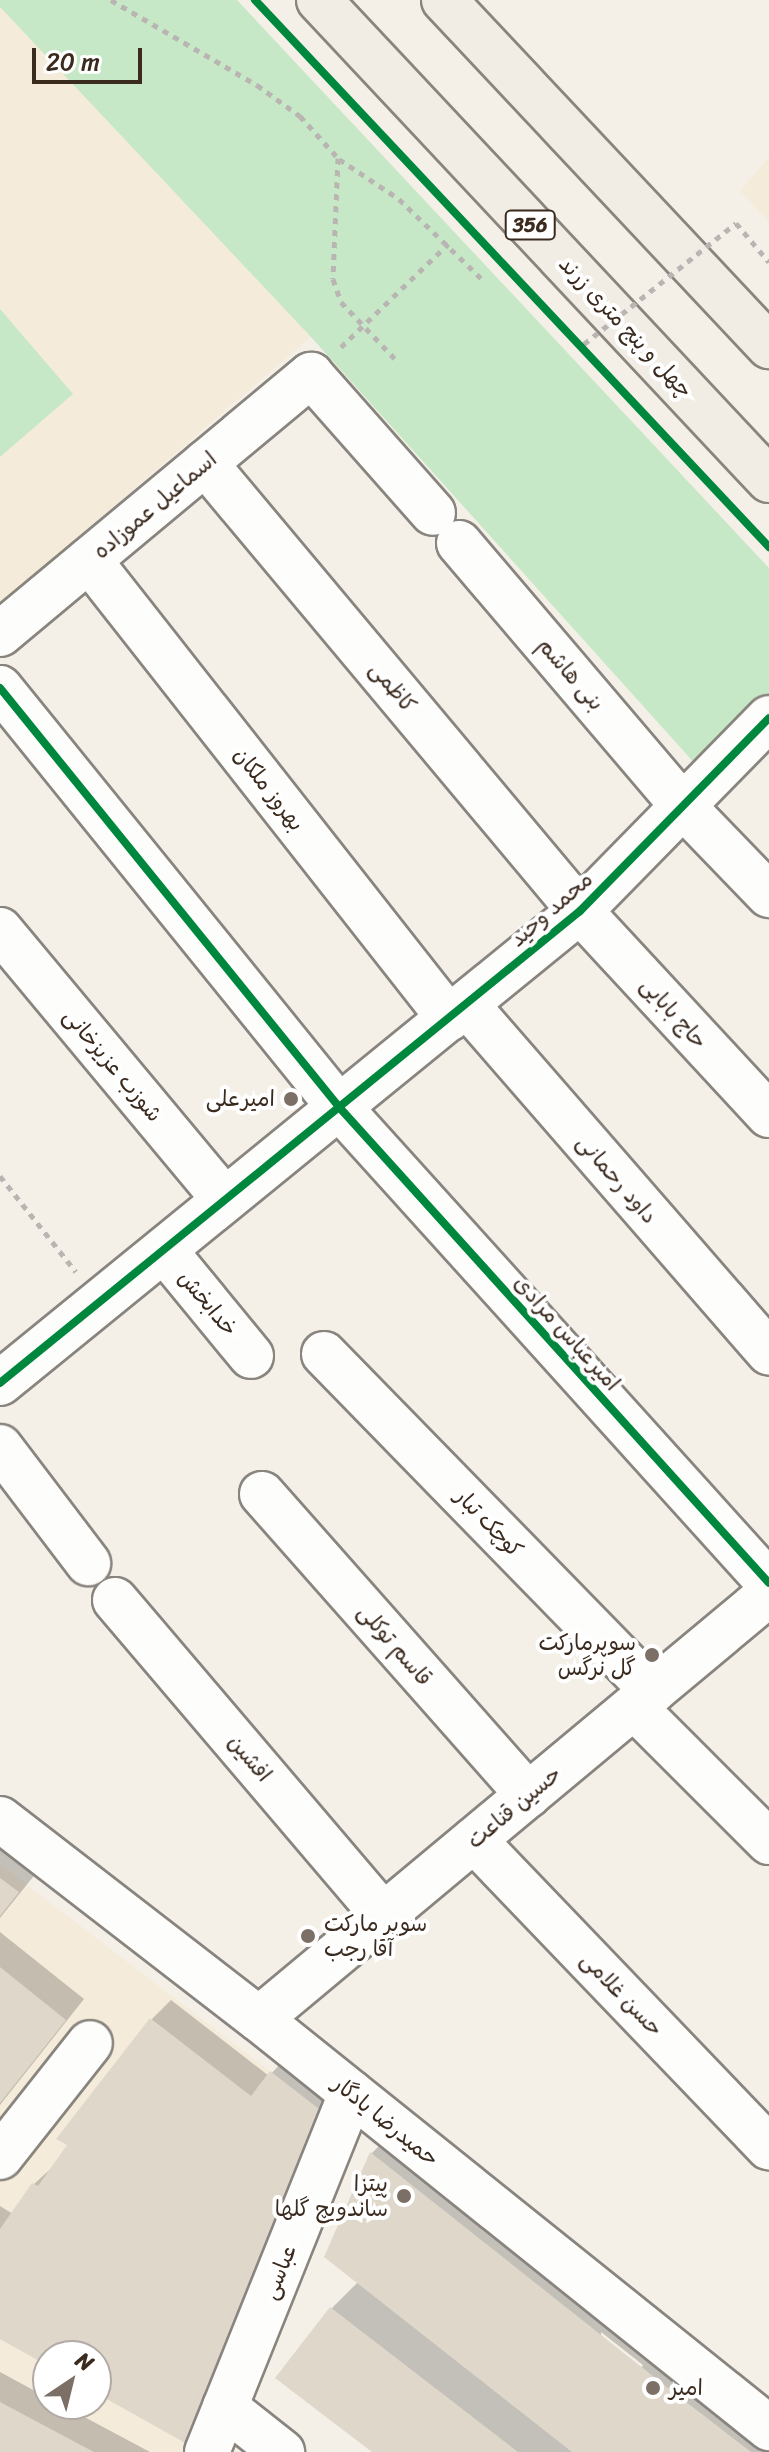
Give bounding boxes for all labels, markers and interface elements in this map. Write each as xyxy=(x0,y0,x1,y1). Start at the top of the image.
scale bar xyxy=(36,32,146,82)
text: 20 m xyxy=(46,41,100,83)
road number: 356 xyxy=(504,209,556,241)
street label: چهل و پنج متری زرند xyxy=(554,251,698,403)
street label: اسماعیل عموزاده xyxy=(88,446,222,564)
street label: بنی هاشم xyxy=(532,632,610,716)
street label: کاظمی xyxy=(364,656,422,718)
street label: بهروز ملکان xyxy=(228,742,310,836)
street label: محمد وحید xyxy=(504,866,598,952)
street label: حاج بابایی xyxy=(635,972,713,1054)
street label: شوزب عزیزخانی xyxy=(58,1003,168,1127)
place label: امیرعلی xyxy=(206,1086,275,1112)
marker: امیرعلی xyxy=(282,1090,300,1108)
street label: داود رحمانی xyxy=(571,1129,663,1229)
street label: خدابخش xyxy=(173,1265,243,1341)
street label: امیرعباس مرادی xyxy=(508,1270,626,1396)
street label: کوچک تبار xyxy=(450,1483,528,1563)
street label: قاسم توکلی xyxy=(352,1599,438,1691)
place label: سوپرمارکت گل نرگس xyxy=(538,1629,636,1680)
marker: سوپرمارکت گل نرگس xyxy=(643,1646,661,1664)
street label: افشین xyxy=(223,1729,277,1787)
street label: حسین قناعت xyxy=(462,1760,566,1854)
place label: سوپر مارکت آقا رجب xyxy=(324,1910,427,1962)
marker: سوپر مارکت آقا رجب xyxy=(299,1927,317,1945)
street label: حسن غلامی xyxy=(575,1946,669,2042)
street label: حمیدرضا یادگار xyxy=(328,2070,444,2172)
place label: پیتزا ساندویچ گلها xyxy=(275,2170,388,2222)
marker: پیتزا ساندویچ گلها xyxy=(395,2187,413,2205)
street label: عباسی xyxy=(256,2241,302,2303)
north arrow xyxy=(32,2340,112,2420)
text: N xyxy=(67,2341,102,2382)
place label: امیر xyxy=(669,2375,703,2401)
marker: امیر xyxy=(644,2379,662,2397)

